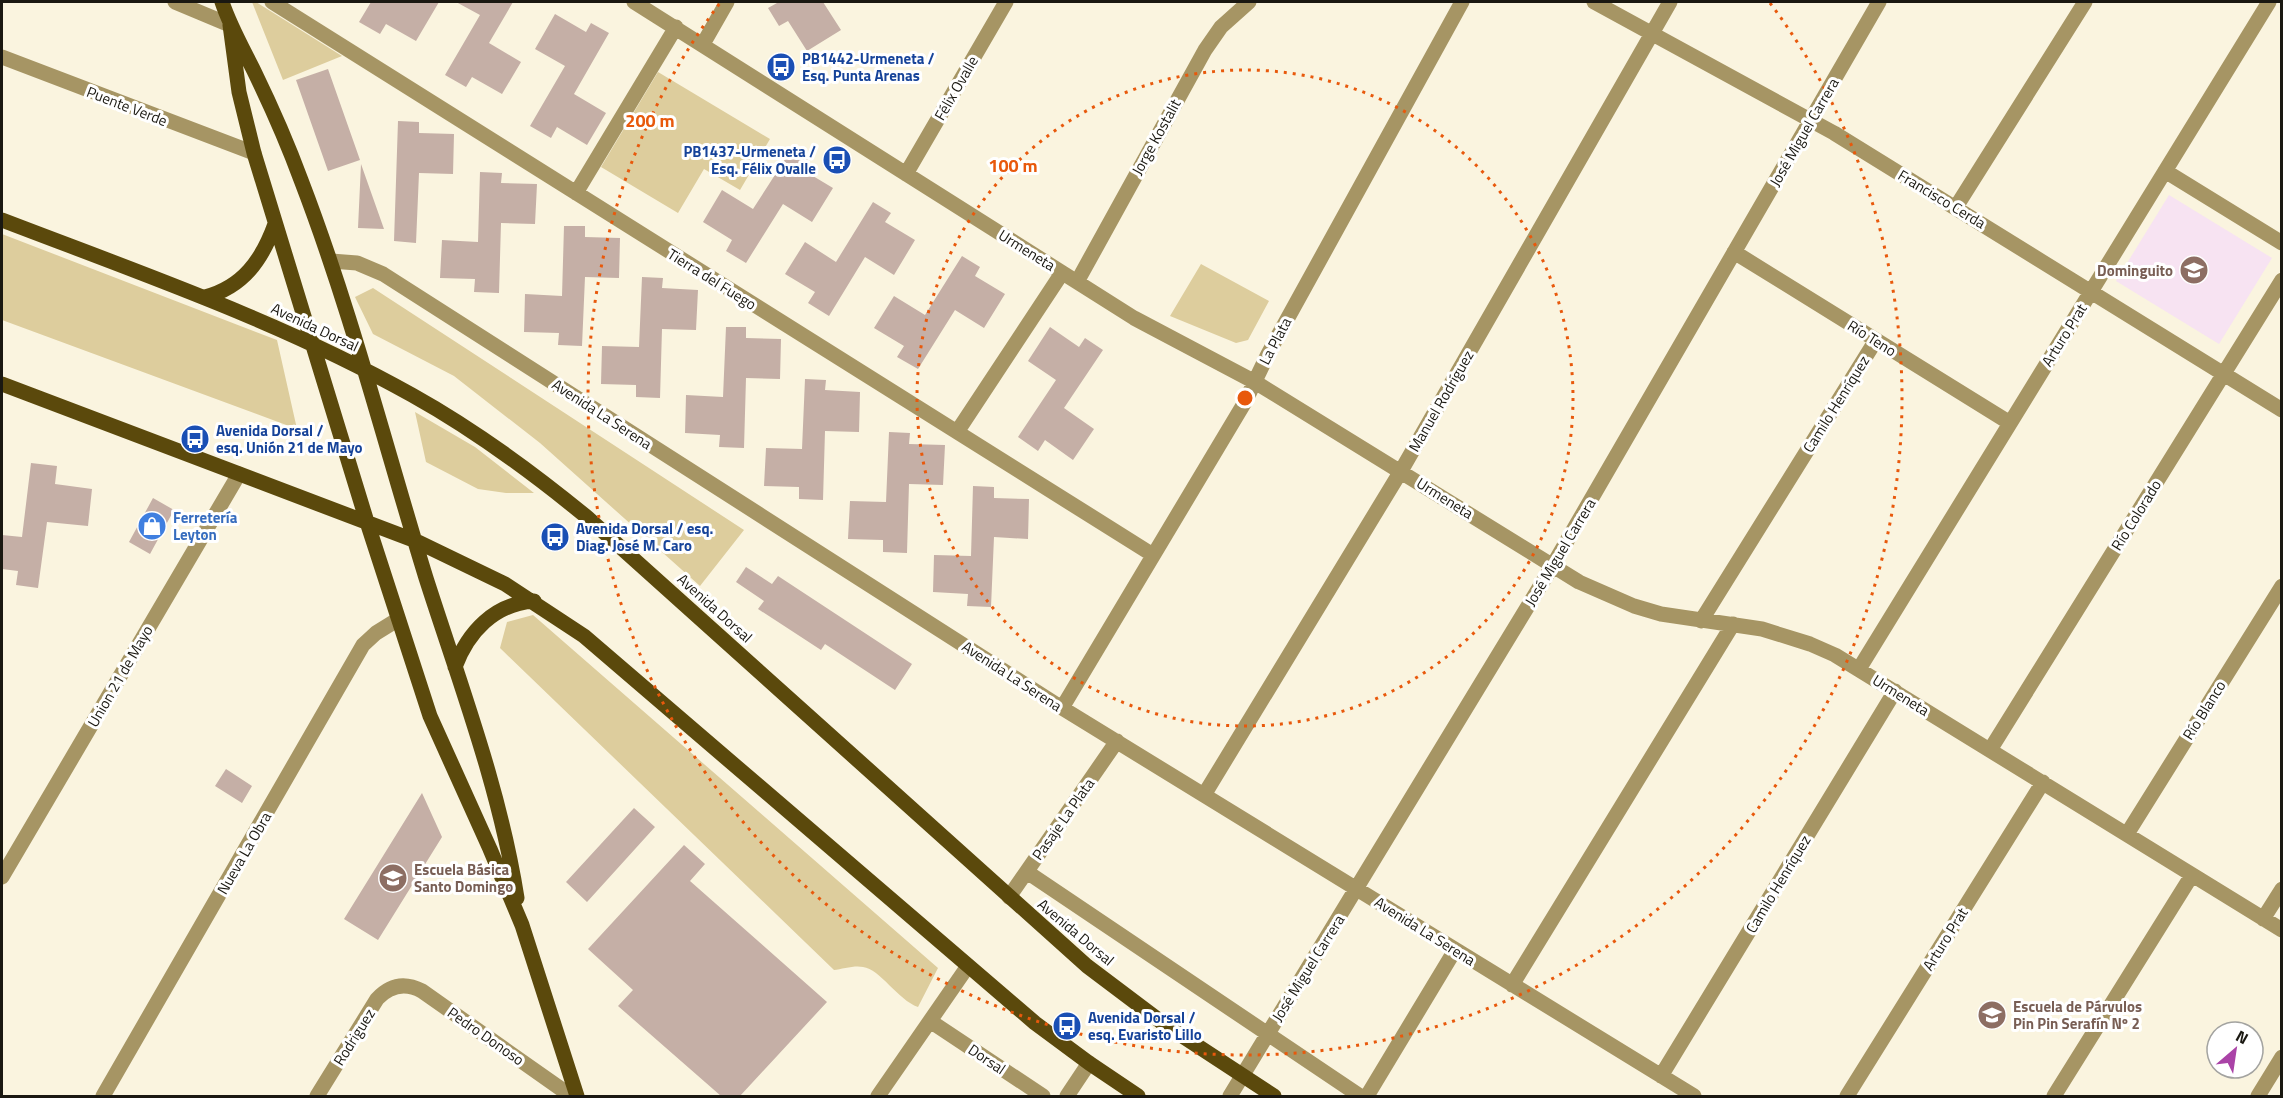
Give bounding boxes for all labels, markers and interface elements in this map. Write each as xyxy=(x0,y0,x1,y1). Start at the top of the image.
place label: PB1442-Urmeneta / Esq. Punta Arenas xyxy=(802,47,935,87)
bus stop icon: PB1442-Urmeneta / Esq. Punta Arenas xyxy=(765,51,797,83)
street label: Félix Ovalle xyxy=(928,51,984,125)
street label: José Miguel Carrera xyxy=(1764,73,1845,191)
street label: Puente Verde xyxy=(83,80,171,132)
street label: Jorge Kostalit xyxy=(1126,94,1187,179)
text: 200 m xyxy=(625,107,675,134)
place label: PB1437-Urmeneta / Esq. Félix Ovalle xyxy=(683,140,816,180)
bus stop icon: PB1437-Urmeneta / Esq. Félix Ovalle xyxy=(821,144,853,176)
text: 100 m xyxy=(988,152,1038,179)
street label: Francisco Cerda xyxy=(1894,164,1991,235)
street label: Urmeneta xyxy=(994,223,1060,277)
street label: Tierra del Fuego xyxy=(663,242,761,316)
school or university icon: Dominguito xyxy=(2178,254,2210,286)
place label: Dominguito xyxy=(2097,259,2173,282)
street label: Avenida Dorsal xyxy=(267,297,363,357)
street label: Arturo Prat xyxy=(2036,298,2093,371)
street label: La Plata xyxy=(1253,313,1297,369)
street label: Río Teno xyxy=(1843,314,1901,362)
street label: Manuel Rodríguez xyxy=(1403,346,1480,456)
street label: Camilo Henríquez xyxy=(1797,351,1875,457)
street label: Avenida La Serena xyxy=(547,373,657,455)
centre of rings xyxy=(1235,388,1255,408)
place label: Avenida Dorsal / esq. Unión 21 de Mayo xyxy=(216,419,363,459)
bus stop icon: Avenida Dorsal / esq. Unión 21 de Mayo xyxy=(179,423,211,455)
street label: Urmeneta xyxy=(1412,471,1478,525)
street label: Río Colorado xyxy=(2105,475,2167,555)
street label: José Miguel Carrera xyxy=(1519,493,1602,610)
place label: Ferretería Leyton xyxy=(173,506,238,546)
shop icon: Ferretería Leyton xyxy=(136,510,168,542)
place label: Avenida Dorsal / esq. Diag. José M. Caro xyxy=(576,517,713,557)
bus stop icon: Avenida Dorsal / esq. Diag. José M. Caro xyxy=(539,521,571,553)
street label: Avenida Dorsal xyxy=(672,568,758,648)
street label: Union 21 de Mayo xyxy=(81,621,159,731)
street label: Avenida La Serena xyxy=(957,635,1067,717)
street label: Urmeneta xyxy=(1868,668,1934,722)
street label: Río Blanco xyxy=(2177,676,2231,744)
street label: Pasaje La Plata xyxy=(1026,773,1100,865)
street label: Nueva La Obra xyxy=(211,807,277,899)
street label: Camilo Henríquez xyxy=(1740,831,1816,937)
place label: Escuela Básica Santo Domingo xyxy=(414,858,513,898)
school or university icon: Escuela Básica Santo Domingo xyxy=(377,862,409,894)
street label: Avenida La Serena xyxy=(1370,891,1480,972)
street label: Avenida Dorsal xyxy=(1033,893,1119,971)
street label: Arturo Prat xyxy=(1917,902,1974,975)
street label: José Miguel Carrera xyxy=(1266,910,1350,1026)
place label: Escuela de Párvulos Pin Pin Serafín Nº 2 xyxy=(2013,995,2142,1035)
school or university icon: Escuela de Párvulos Pin Pin Serafín Nº 2 xyxy=(1976,999,2008,1031)
street label: Pedro Donoso xyxy=(443,1001,529,1071)
street label: Rodriguez xyxy=(327,1004,381,1070)
place label: Avenida Dorsal / esq. Evaristo Lillo xyxy=(1088,1006,1202,1046)
bus stop icon: Avenida Dorsal / esq. Evaristo Lillo xyxy=(1051,1010,1083,1042)
north arrow xyxy=(2205,1020,2265,1080)
text: N xyxy=(2232,1024,2253,1050)
street label: Dorsal xyxy=(964,1038,1010,1080)

